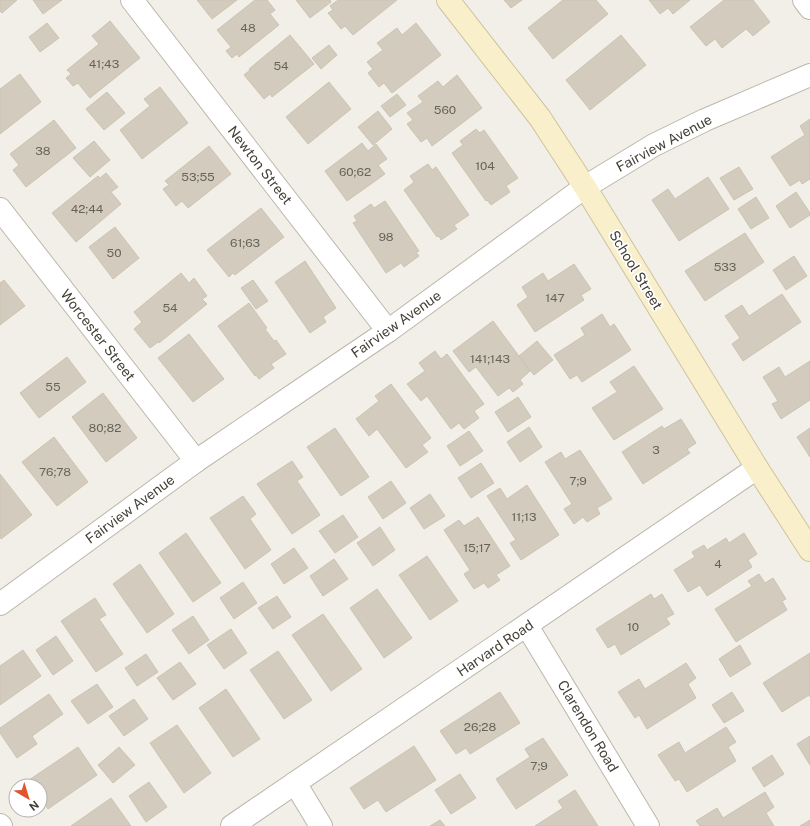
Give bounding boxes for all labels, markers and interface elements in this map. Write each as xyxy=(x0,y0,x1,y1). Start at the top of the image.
house number: 48 xyxy=(240,21,256,35)
house number: 41;43 xyxy=(89,57,119,71)
house number: 54 xyxy=(273,59,289,73)
house number: 560 xyxy=(434,103,456,117)
street label: Fairview Avenue xyxy=(614,111,715,175)
street label: Newton Street xyxy=(225,123,295,207)
house number: 38 xyxy=(35,144,51,158)
house number: 104 xyxy=(475,159,495,173)
house number: 60;62 xyxy=(339,165,371,179)
house number: 53;55 xyxy=(181,170,215,184)
house number: 42;44 xyxy=(71,202,104,216)
street label: School Street xyxy=(606,228,666,312)
house number: 98 xyxy=(378,230,394,244)
house number: 61;63 xyxy=(230,236,260,250)
house number: 50 xyxy=(106,246,122,260)
house number: 533 xyxy=(714,260,736,274)
street label: Worcester Street xyxy=(57,286,139,384)
street label: Fairview Avenue xyxy=(348,287,444,361)
house number: 147 xyxy=(545,291,565,305)
house number: 54 xyxy=(162,301,178,315)
house number: 141;143 xyxy=(470,352,510,366)
house number: 55 xyxy=(45,380,61,394)
house number: 80;82 xyxy=(89,421,121,435)
house number: 3 xyxy=(652,443,660,457)
house number: 76;78 xyxy=(39,465,71,479)
street label: Fairview Avenue xyxy=(82,471,178,547)
house number: 7;9 xyxy=(569,474,587,488)
house number: 11;13 xyxy=(511,510,537,524)
house number: 15;17 xyxy=(463,541,491,555)
house number: 4 xyxy=(714,557,722,571)
street label: Harvard Road xyxy=(454,616,536,680)
house number: 10 xyxy=(627,620,639,634)
street label: Clarendon Road xyxy=(554,677,622,775)
house number: 26;28 xyxy=(464,720,496,734)
house number: 7;9 xyxy=(530,759,548,773)
north arrow xyxy=(8,778,48,818)
text: N xyxy=(27,799,41,813)

